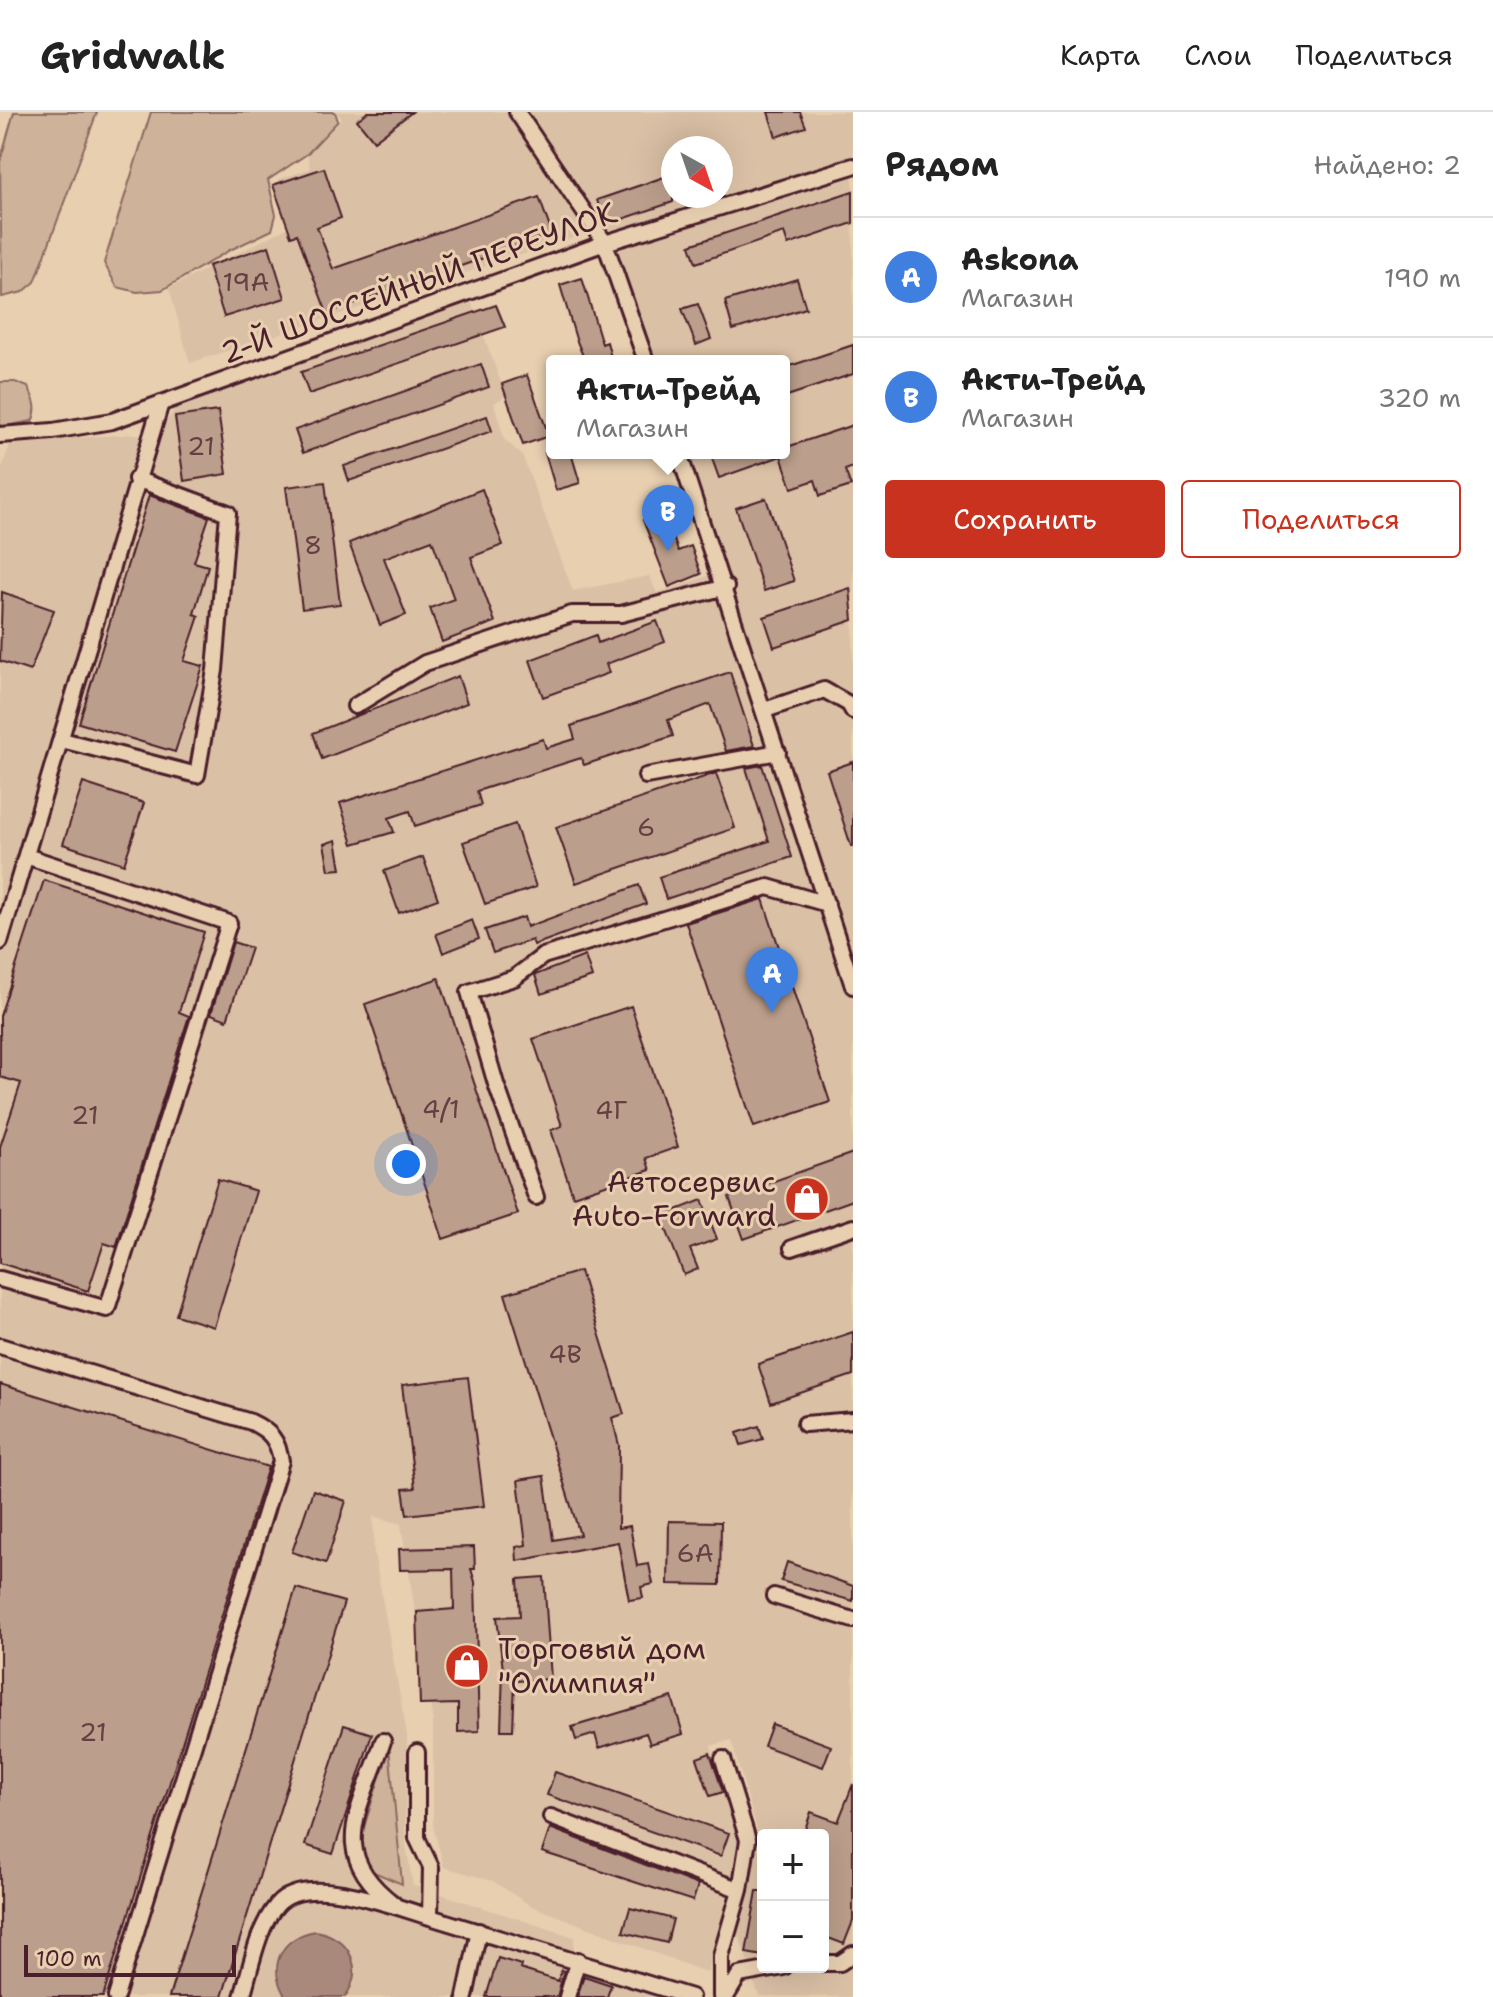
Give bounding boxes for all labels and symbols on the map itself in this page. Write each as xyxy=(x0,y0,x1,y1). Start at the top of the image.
north arrow xyxy=(661,136,733,208)
street label: 2-Й ШОССЕЙНЫЙ ПЕРЕУЛОК xyxy=(215,192,623,373)
house number: 19А xyxy=(223,264,269,299)
house number: 21 xyxy=(187,428,215,463)
pin: B xyxy=(642,485,694,551)
house number: 8 xyxy=(304,527,322,562)
house number: 6 xyxy=(637,809,655,844)
pin: A xyxy=(746,947,798,1013)
house number: 4/1 xyxy=(422,1091,460,1126)
house number: 4Г xyxy=(595,1092,627,1127)
house number: 21 xyxy=(71,1097,99,1132)
your location xyxy=(386,1144,426,1184)
place label: Автосервис Auto-Forward xyxy=(572,1161,776,1236)
shop icon: Автосервис Auto-Forward xyxy=(783,1175,831,1223)
house number: 4В xyxy=(548,1336,582,1371)
house number: 6А xyxy=(676,1535,714,1570)
place label: Торговый дом "Олимпия" xyxy=(498,1628,706,1703)
shop icon: Торговый дом "Олимпия" xyxy=(443,1642,491,1690)
house number: 21 xyxy=(79,1714,107,1749)
scale bar xyxy=(24,1941,236,1977)

